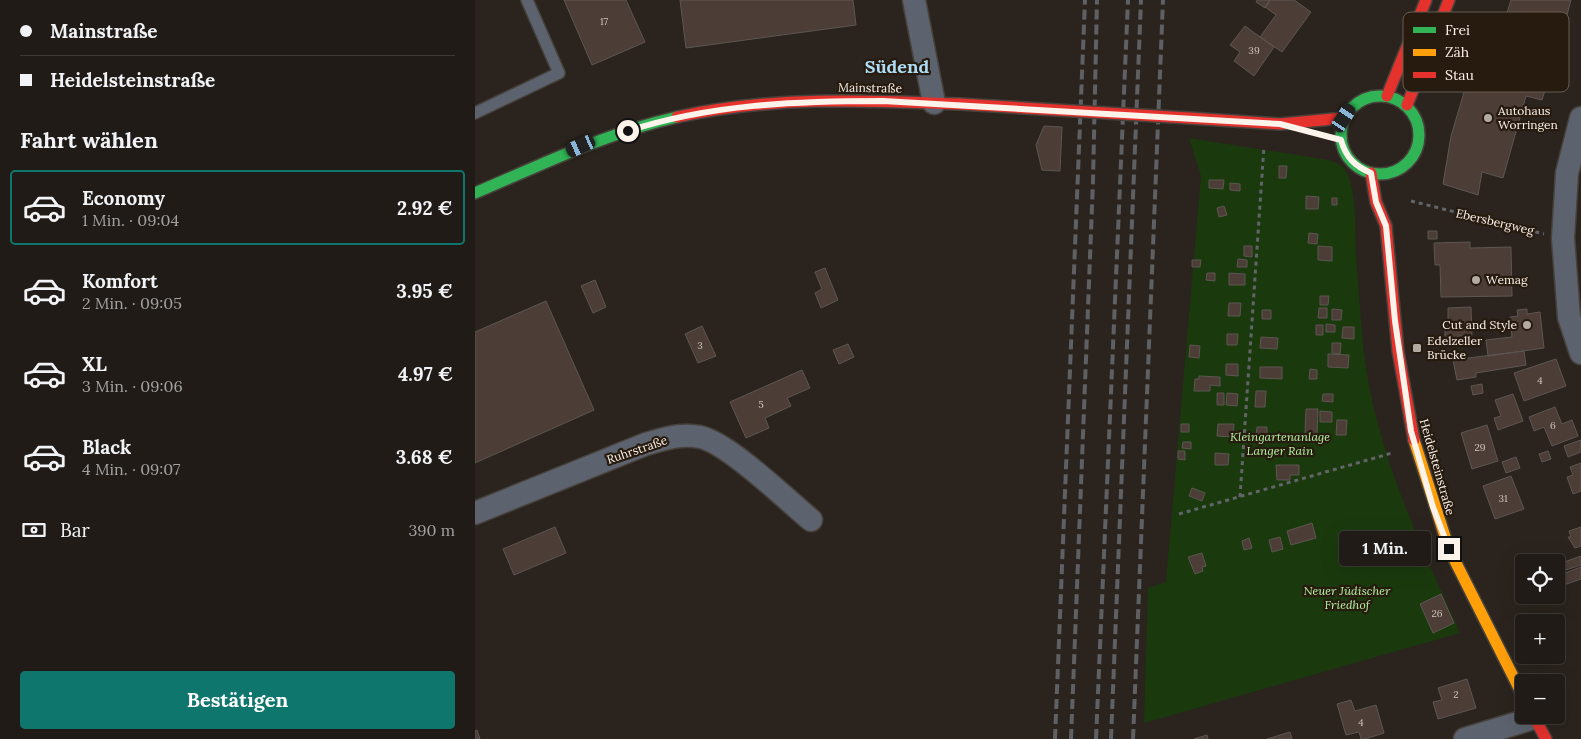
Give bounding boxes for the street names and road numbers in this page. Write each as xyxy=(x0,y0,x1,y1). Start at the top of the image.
street label: Mainstraße xyxy=(838,79,903,96)
street label: Ebersbergweg xyxy=(1455,205,1536,238)
street label: Heidelsteinstraße xyxy=(1417,417,1459,517)
street label: Ruhrstraße xyxy=(604,432,670,467)

